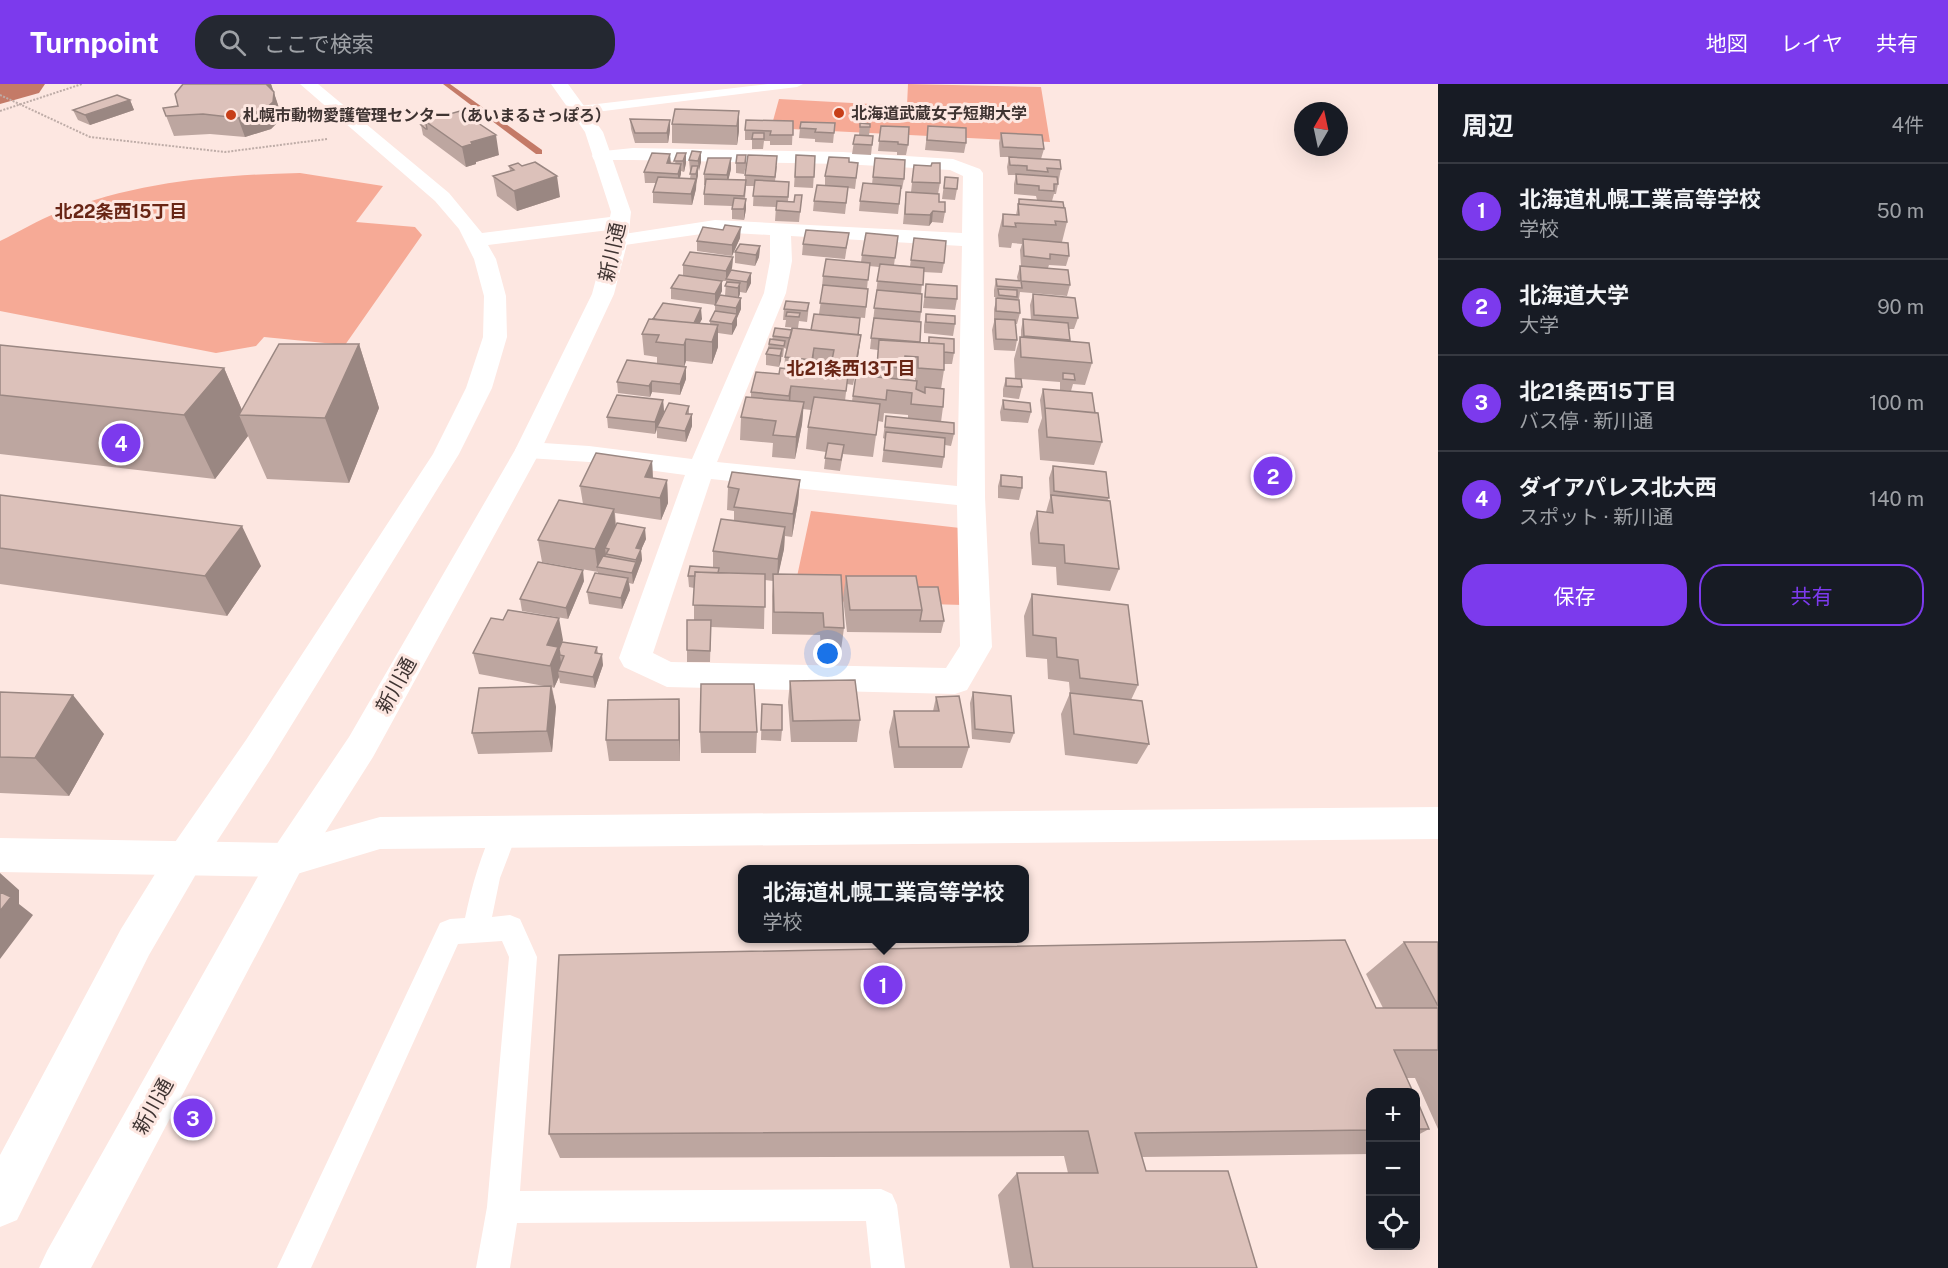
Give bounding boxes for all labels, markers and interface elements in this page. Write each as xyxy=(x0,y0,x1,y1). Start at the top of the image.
search box xyxy=(195,15,615,69)
text: Turnpoint xyxy=(30,26,159,59)
icon: search xyxy=(216,26,249,59)
text: ここで検索 xyxy=(264,31,374,57)
text: 地図 xyxy=(1706,31,1748,56)
text: レイヤ xyxy=(1781,31,1843,56)
text: 共有 xyxy=(1876,31,1918,56)
north arrow xyxy=(1294,102,1348,156)
place label: 北海道武蔵女子短期大学 xyxy=(851,104,1027,123)
place label: 札幌市動物愛護管理センター（あいまるさっぽろ） xyxy=(243,106,611,125)
marker: 北海道武蔵女子短期大学 xyxy=(832,106,846,120)
marker: 札幌市動物愛護管理センター（あいまるさっぽろ） xyxy=(224,108,238,122)
text: 周辺 xyxy=(1462,110,1514,141)
text: 4件 xyxy=(1891,113,1924,137)
text: 北海道札幌工業高等学校 xyxy=(1519,186,1761,212)
text: 1 xyxy=(1477,199,1486,223)
text: 50 m xyxy=(1877,199,1924,223)
district label: 北22条西15丁目 xyxy=(55,201,187,222)
text: 学校 xyxy=(1519,217,1559,241)
street label: 新川通 xyxy=(594,220,630,284)
text: 北海道大学 xyxy=(1519,282,1629,308)
text: 2 xyxy=(1475,295,1488,319)
text: 90 m xyxy=(1877,295,1924,319)
text: 大学 xyxy=(1519,313,1559,337)
district label: 北21条西13丁目 xyxy=(787,358,915,379)
text: 北21条西15丁目 xyxy=(1519,378,1677,404)
text: 3 xyxy=(1475,391,1488,415)
text: 100 m xyxy=(1869,391,1924,415)
text: バス停 · 新川通 xyxy=(1519,409,1653,433)
pin: 4 xyxy=(102,420,140,466)
pin: 2 xyxy=(1254,454,1292,498)
text: ダイアパレス北大西 xyxy=(1519,474,1717,500)
text: 4 xyxy=(1475,487,1488,511)
text: 140 m xyxy=(1869,487,1924,511)
text: スポット · 新川通 xyxy=(1519,505,1673,529)
button: 保存 xyxy=(1462,564,1687,626)
button: 共有 xyxy=(1699,564,1924,626)
your location xyxy=(813,639,842,668)
street label: 新川通 xyxy=(371,653,421,717)
popup xyxy=(738,865,1029,943)
text: 北海道札幌工業高等学校 xyxy=(762,879,1005,905)
text: 学校 xyxy=(762,910,802,934)
pin: 1 xyxy=(864,962,902,1008)
street label: 新川通 xyxy=(128,1074,178,1138)
map controls xyxy=(1366,1088,1420,1250)
button: + xyxy=(1366,1088,1420,1142)
pin: 3 xyxy=(174,1096,212,1140)
button: − xyxy=(1366,1142,1420,1196)
button: locate xyxy=(1366,1196,1420,1250)

